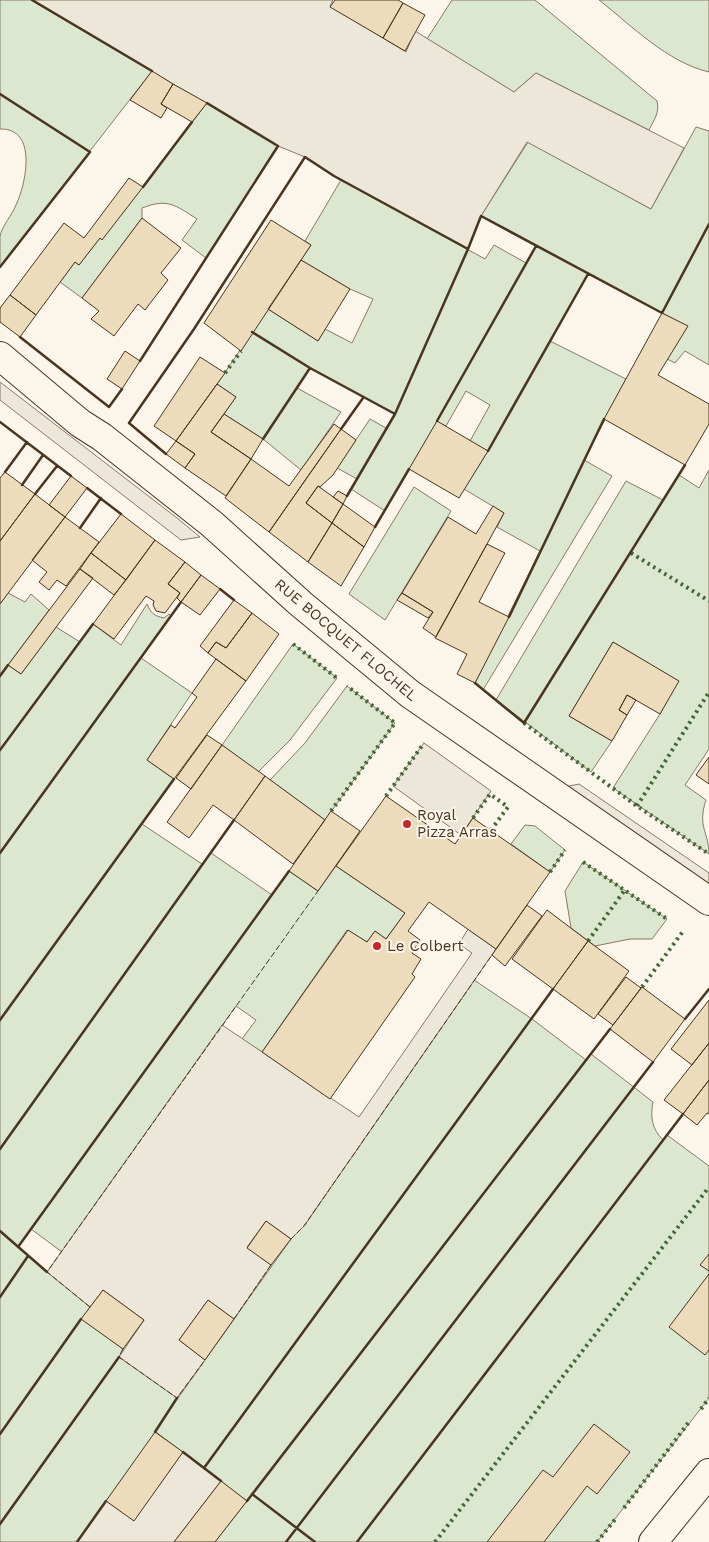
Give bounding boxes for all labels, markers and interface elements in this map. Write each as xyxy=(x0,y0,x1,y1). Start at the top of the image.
street label: RUE BOCQUET FLOCHEL xyxy=(271,575,421,705)
place label: Royal Pizza Arras xyxy=(417,806,497,841)
marker: Royal Pizza Arras xyxy=(401,818,413,830)
place label: Le Colbert xyxy=(387,937,464,955)
marker: Le Colbert xyxy=(371,940,383,952)

